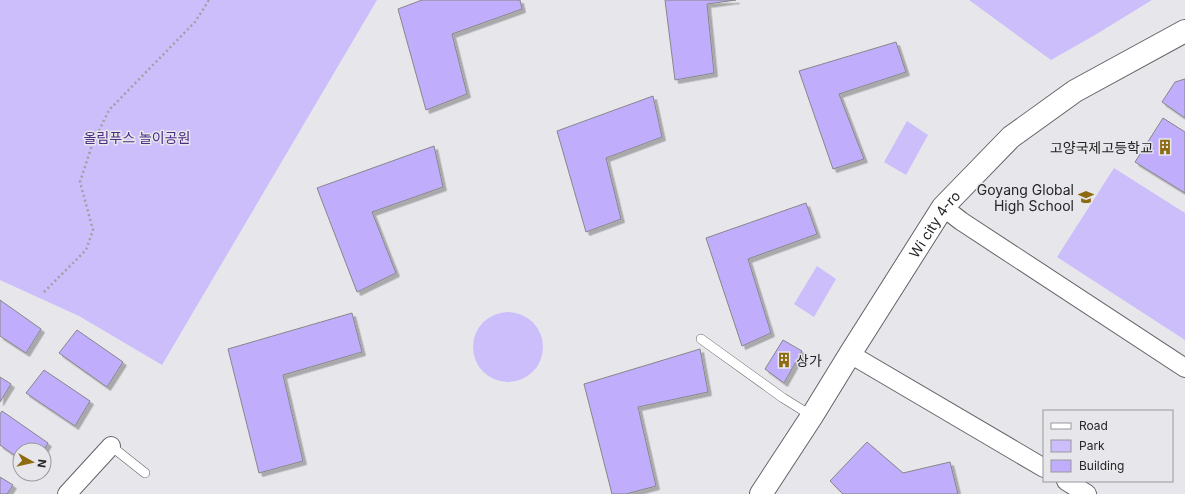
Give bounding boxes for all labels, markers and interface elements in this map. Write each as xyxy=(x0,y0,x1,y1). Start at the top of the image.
park label: 올림푸스 놀이공원 xyxy=(84,129,190,146)
building icon: 고양국제고등학교 xyxy=(1156,138,1174,156)
place label: 고양국제고등학교 xyxy=(1050,139,1153,156)
place label: Goyang Global High School xyxy=(977,181,1074,214)
street label: Wi city 4-ro xyxy=(905,187,963,261)
school or university icon: Goyang Global High School xyxy=(1077,188,1095,206)
building icon: 상가 xyxy=(775,351,793,369)
place label: 상가 xyxy=(796,352,822,369)
legend xyxy=(1043,410,1173,482)
text: Road xyxy=(1079,418,1108,433)
text: Park xyxy=(1079,438,1105,453)
north arrow xyxy=(12,442,52,482)
text: N xyxy=(34,458,49,469)
text: Building xyxy=(1079,458,1124,473)

